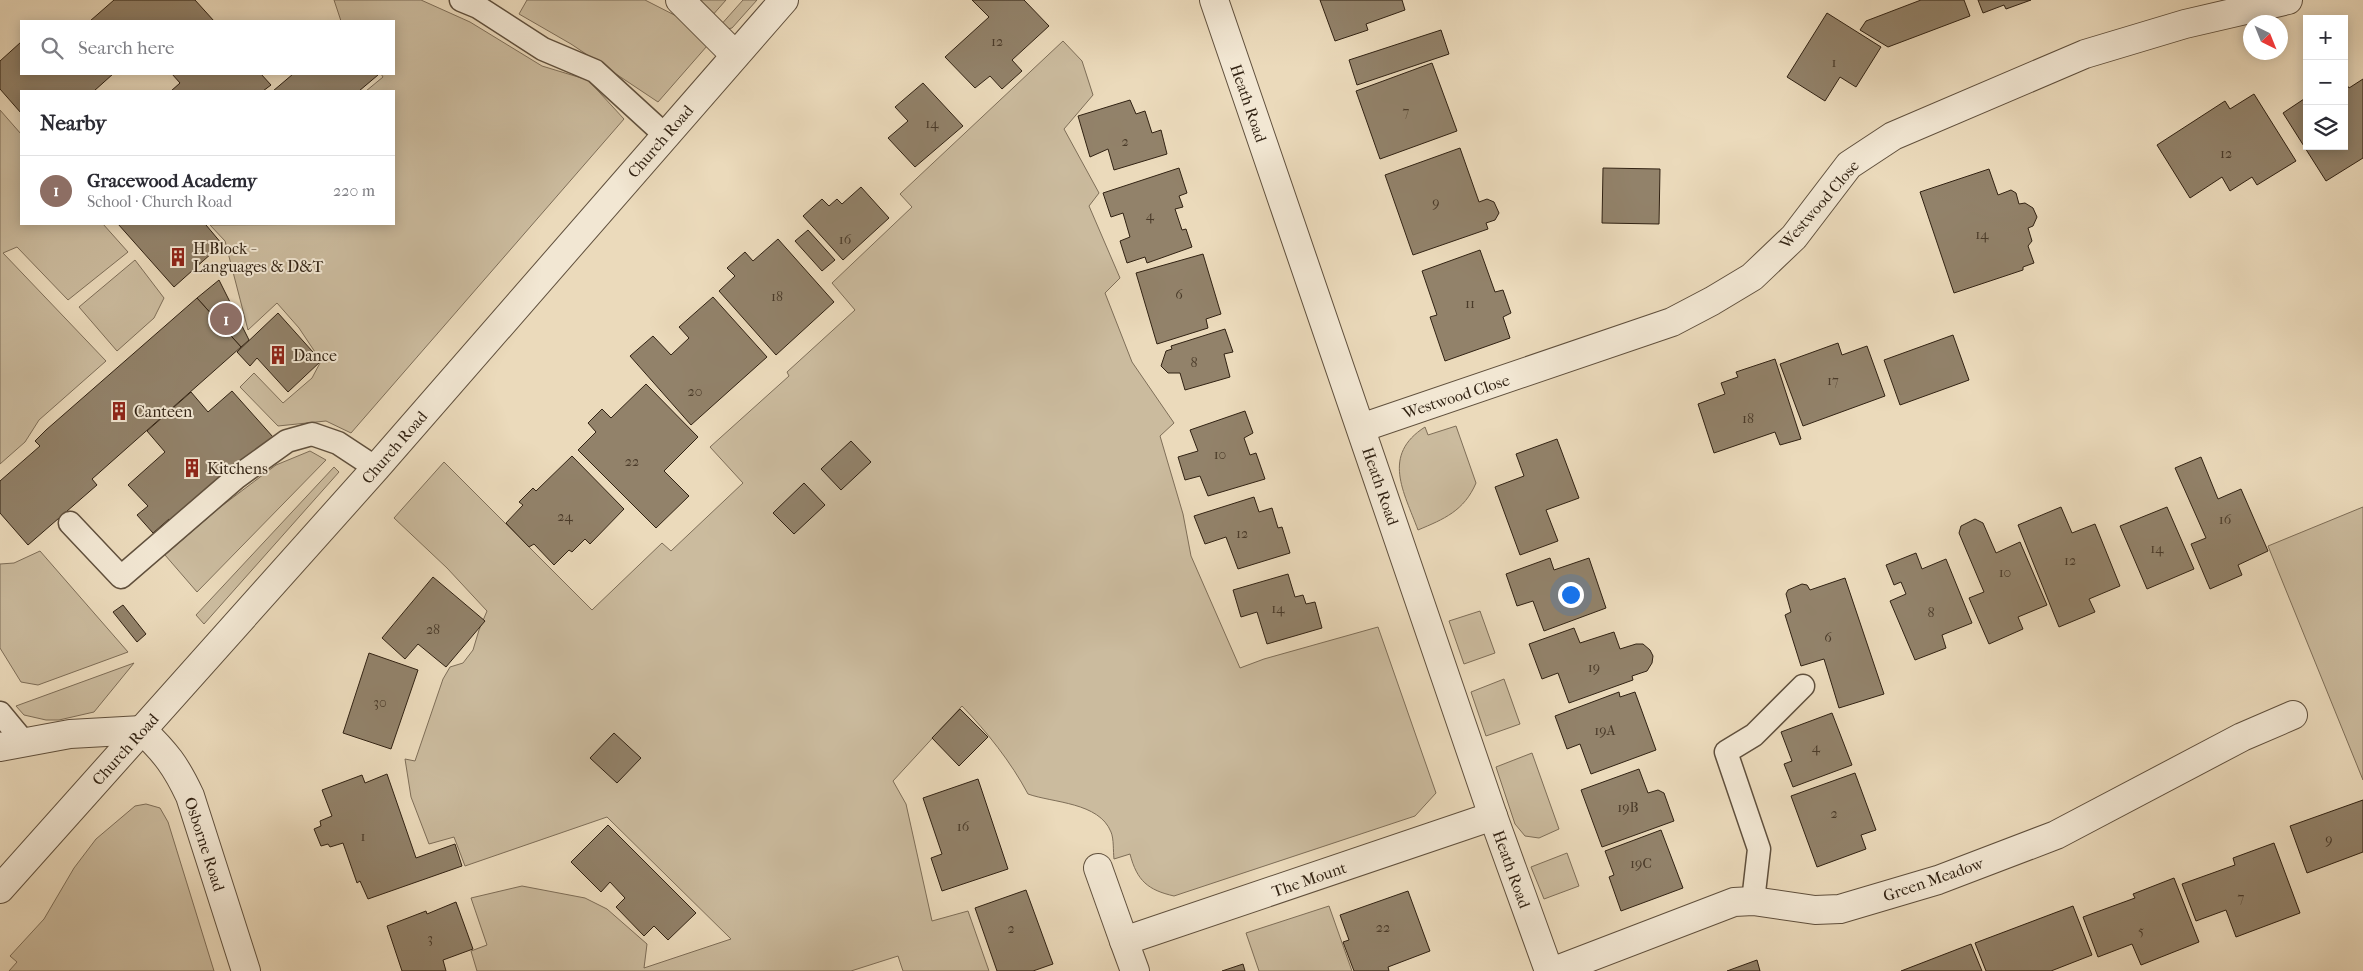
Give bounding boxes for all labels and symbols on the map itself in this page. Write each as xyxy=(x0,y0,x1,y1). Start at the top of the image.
north arrow xyxy=(2243,15,2288,60)
house number: 12 xyxy=(991,33,1003,50)
house number: 1 xyxy=(1832,54,1837,71)
street label: Heath Road xyxy=(1226,62,1271,145)
street label: Church Road xyxy=(624,101,697,182)
house number: 7 xyxy=(1403,103,1410,120)
house number: 14 xyxy=(925,115,939,132)
house number: 2 xyxy=(1121,133,1129,150)
house number: 12 xyxy=(2220,145,2232,162)
street label: Westwood Close xyxy=(1775,156,1863,253)
house number: 9 xyxy=(1432,194,1440,211)
house number: 4 xyxy=(1146,207,1155,224)
house number: 14 xyxy=(1975,226,1989,243)
house number: 16 xyxy=(839,231,852,248)
place label: H Block - Languages & D&T xyxy=(193,239,323,276)
building icon: H Block - Languages & D&T xyxy=(167,246,189,268)
house number: 6 xyxy=(1175,286,1183,303)
house number: 18 xyxy=(771,288,783,305)
house number: 11 xyxy=(1465,295,1475,312)
pin: 1 xyxy=(210,300,242,338)
building icon: Dance xyxy=(267,344,289,366)
place label: Dance xyxy=(293,346,337,365)
house number: 8 xyxy=(1190,354,1198,371)
street label: Westwood Close xyxy=(1399,370,1512,423)
house number: 17 xyxy=(1827,372,1839,389)
house number: 20 xyxy=(688,383,702,400)
building icon: Canteen xyxy=(108,400,130,422)
place label: Canteen xyxy=(134,402,193,421)
street label: Church Road xyxy=(358,407,431,488)
house number: 18 xyxy=(1742,410,1754,427)
street label: Heath Road xyxy=(1358,445,1403,528)
house number: 10 xyxy=(1214,446,1226,463)
house number: 22 xyxy=(625,453,639,470)
building icon: Kitchens xyxy=(181,457,203,479)
place label: Kitchens xyxy=(207,459,268,478)
house number: 24 xyxy=(557,508,573,525)
house number: 16 xyxy=(2219,511,2232,528)
house number: 12 xyxy=(1236,525,1248,542)
house number: 14 xyxy=(2150,540,2164,557)
house number: 12 xyxy=(2064,552,2076,569)
house number: 10 xyxy=(1999,564,2011,581)
your location xyxy=(1558,582,1584,608)
house number: 14 xyxy=(1271,600,1285,617)
house number: 8 xyxy=(1927,604,1935,621)
house number: 28 xyxy=(426,621,440,638)
house number: 6 xyxy=(1824,629,1832,646)
house number: 19 xyxy=(1588,659,1600,676)
house number: 30 xyxy=(373,694,387,711)
street label: Church Road xyxy=(88,709,163,789)
house number: 19A xyxy=(1594,722,1617,739)
house number: 4 xyxy=(1812,739,1821,756)
street label: Osborne Road xyxy=(180,795,229,894)
house number: 19B xyxy=(1617,799,1639,816)
house number: 2 xyxy=(1830,805,1838,822)
house number: 16 xyxy=(957,818,970,835)
house number: 1 xyxy=(361,828,366,845)
street label: Heath Road xyxy=(1489,828,1534,911)
house number: 9 xyxy=(2325,831,2333,848)
street label: Green Meadow xyxy=(1881,853,1987,906)
house number: 19C xyxy=(1630,855,1652,872)
street label: The Mount xyxy=(1269,858,1349,901)
house number: 7 xyxy=(2238,889,2245,906)
house number: 22 xyxy=(1376,919,1390,936)
house number: 2 xyxy=(1007,920,1015,937)
house number: 5 xyxy=(2138,922,2144,939)
house number: 3 xyxy=(427,930,433,947)

